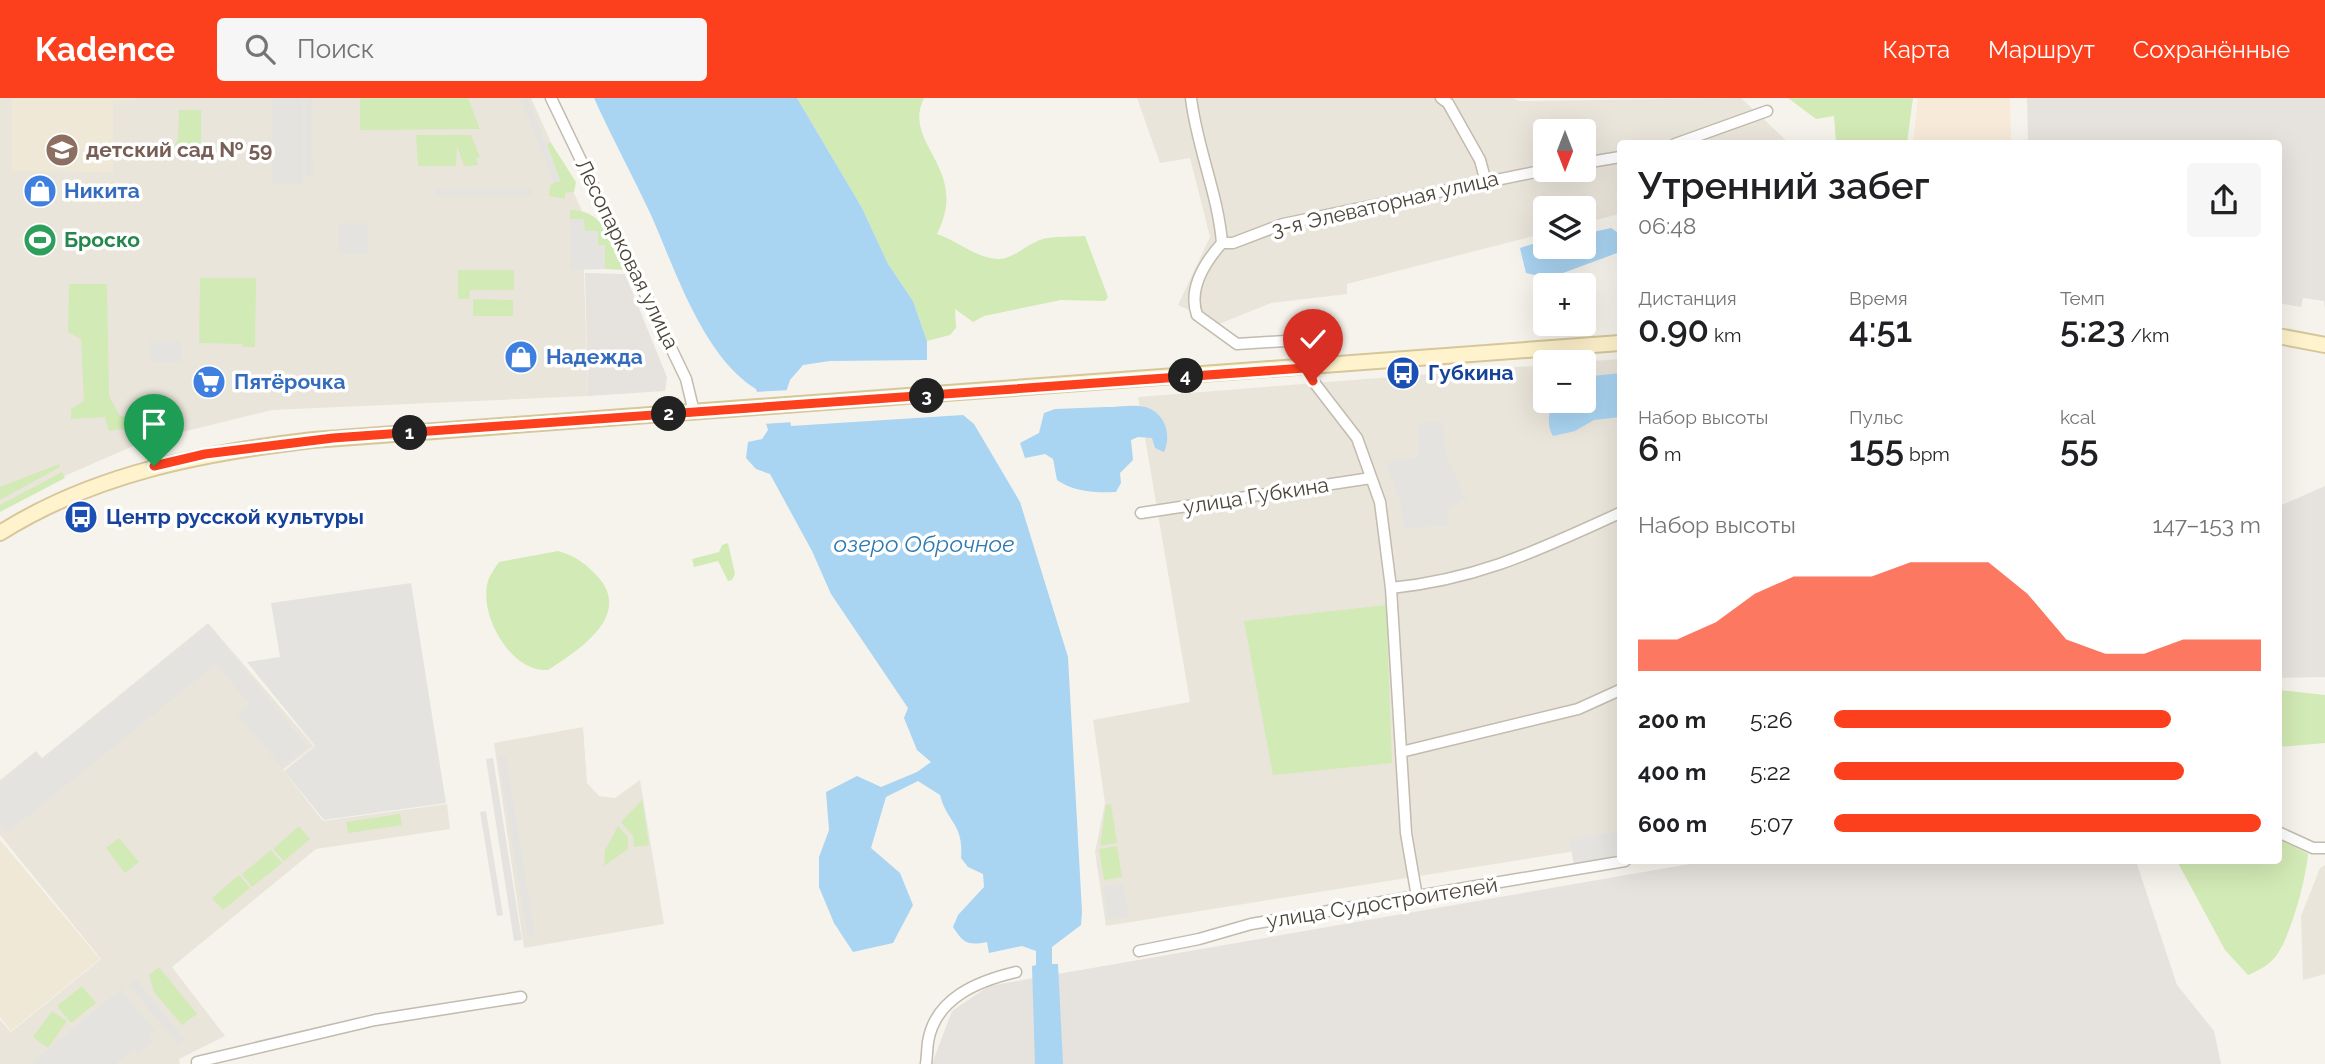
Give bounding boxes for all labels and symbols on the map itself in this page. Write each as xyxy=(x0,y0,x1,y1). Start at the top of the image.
north arrow xyxy=(1533,119,1596,182)
school or university icon: детский сад № 59 xyxy=(43,131,81,169)
place label: детский сад № 59 xyxy=(86,137,272,162)
street label: Лесопарковая улица xyxy=(571,155,684,353)
street label: 3-я Элеваторная улица xyxy=(1269,165,1501,242)
shop icon: Никита xyxy=(21,172,59,210)
place label: Никита xyxy=(64,178,140,203)
sports icon: Броско xyxy=(21,221,59,259)
place label: Броско xyxy=(64,227,140,252)
pin xyxy=(1283,309,1343,381)
shop icon: Надежда xyxy=(502,338,540,376)
place label: Надежда xyxy=(546,344,643,369)
bus stop icon: Губкина xyxy=(1384,354,1422,392)
pin: 4 xyxy=(1168,358,1204,394)
place label: Губкина xyxy=(1428,360,1513,385)
supermarket icon: Пятёрочка xyxy=(190,363,228,401)
place label: Пятёрочка xyxy=(234,369,346,394)
pin: 3 xyxy=(909,378,944,414)
pin xyxy=(124,394,184,466)
pin: 2 xyxy=(652,396,686,432)
pin: 1 xyxy=(392,416,428,450)
street label: улица Губкина xyxy=(1181,472,1330,519)
bus stop icon: Центр русской культуры xyxy=(62,498,100,536)
place label: Центр русской культуры xyxy=(106,504,364,529)
water label: озеро Оброчное xyxy=(833,530,1015,557)
street label: улица Судостроителей xyxy=(1265,872,1499,933)

